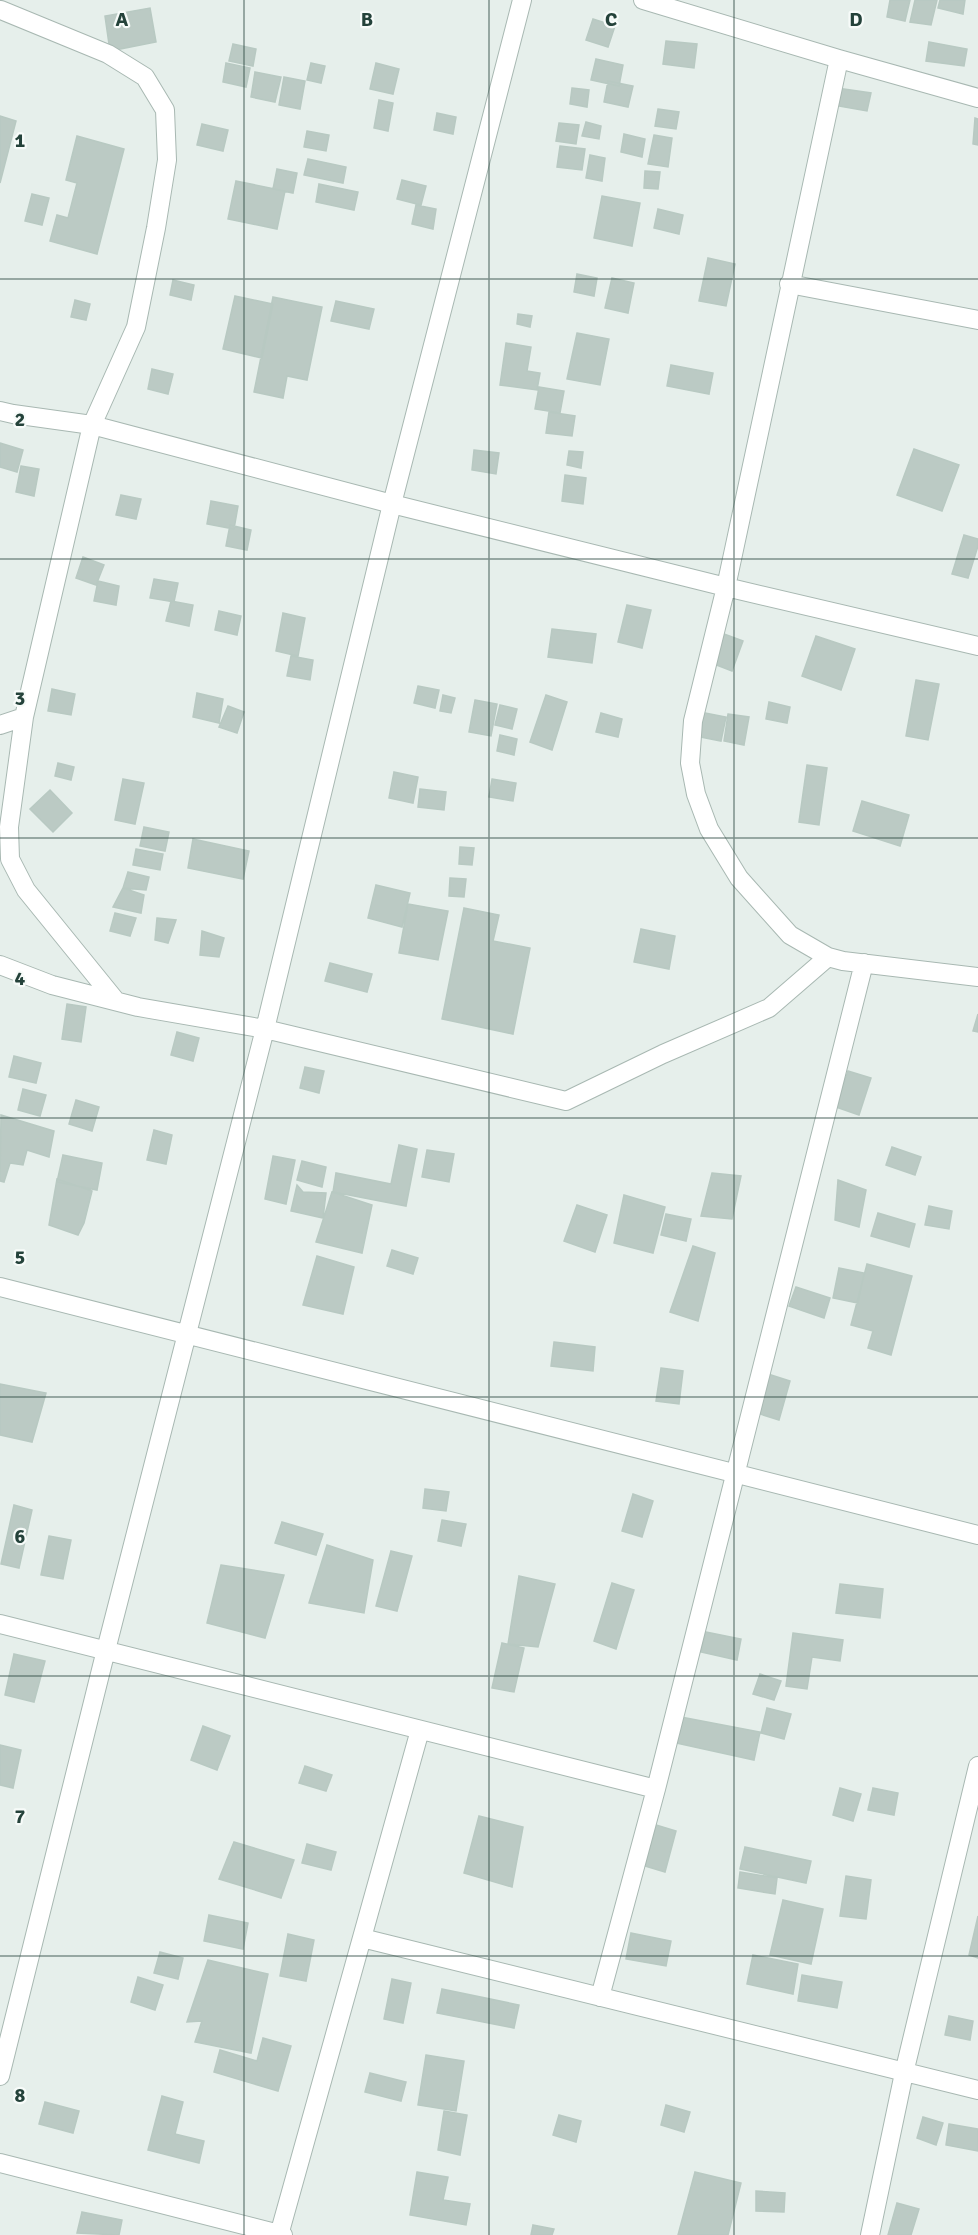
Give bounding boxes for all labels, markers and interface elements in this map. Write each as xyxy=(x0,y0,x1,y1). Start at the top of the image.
text: A xyxy=(116,7,129,32)
text: B xyxy=(361,7,373,32)
text: C xyxy=(605,7,617,32)
text: D xyxy=(849,7,863,32)
text: 1 xyxy=(15,128,26,153)
text: 2 xyxy=(15,407,25,432)
text: 3 xyxy=(15,686,25,711)
text: 4 xyxy=(15,966,26,991)
text: 5 xyxy=(15,1245,25,1270)
text: 6 xyxy=(15,1524,26,1549)
text: 7 xyxy=(15,1804,26,1829)
text: 8 xyxy=(15,2083,26,2108)

